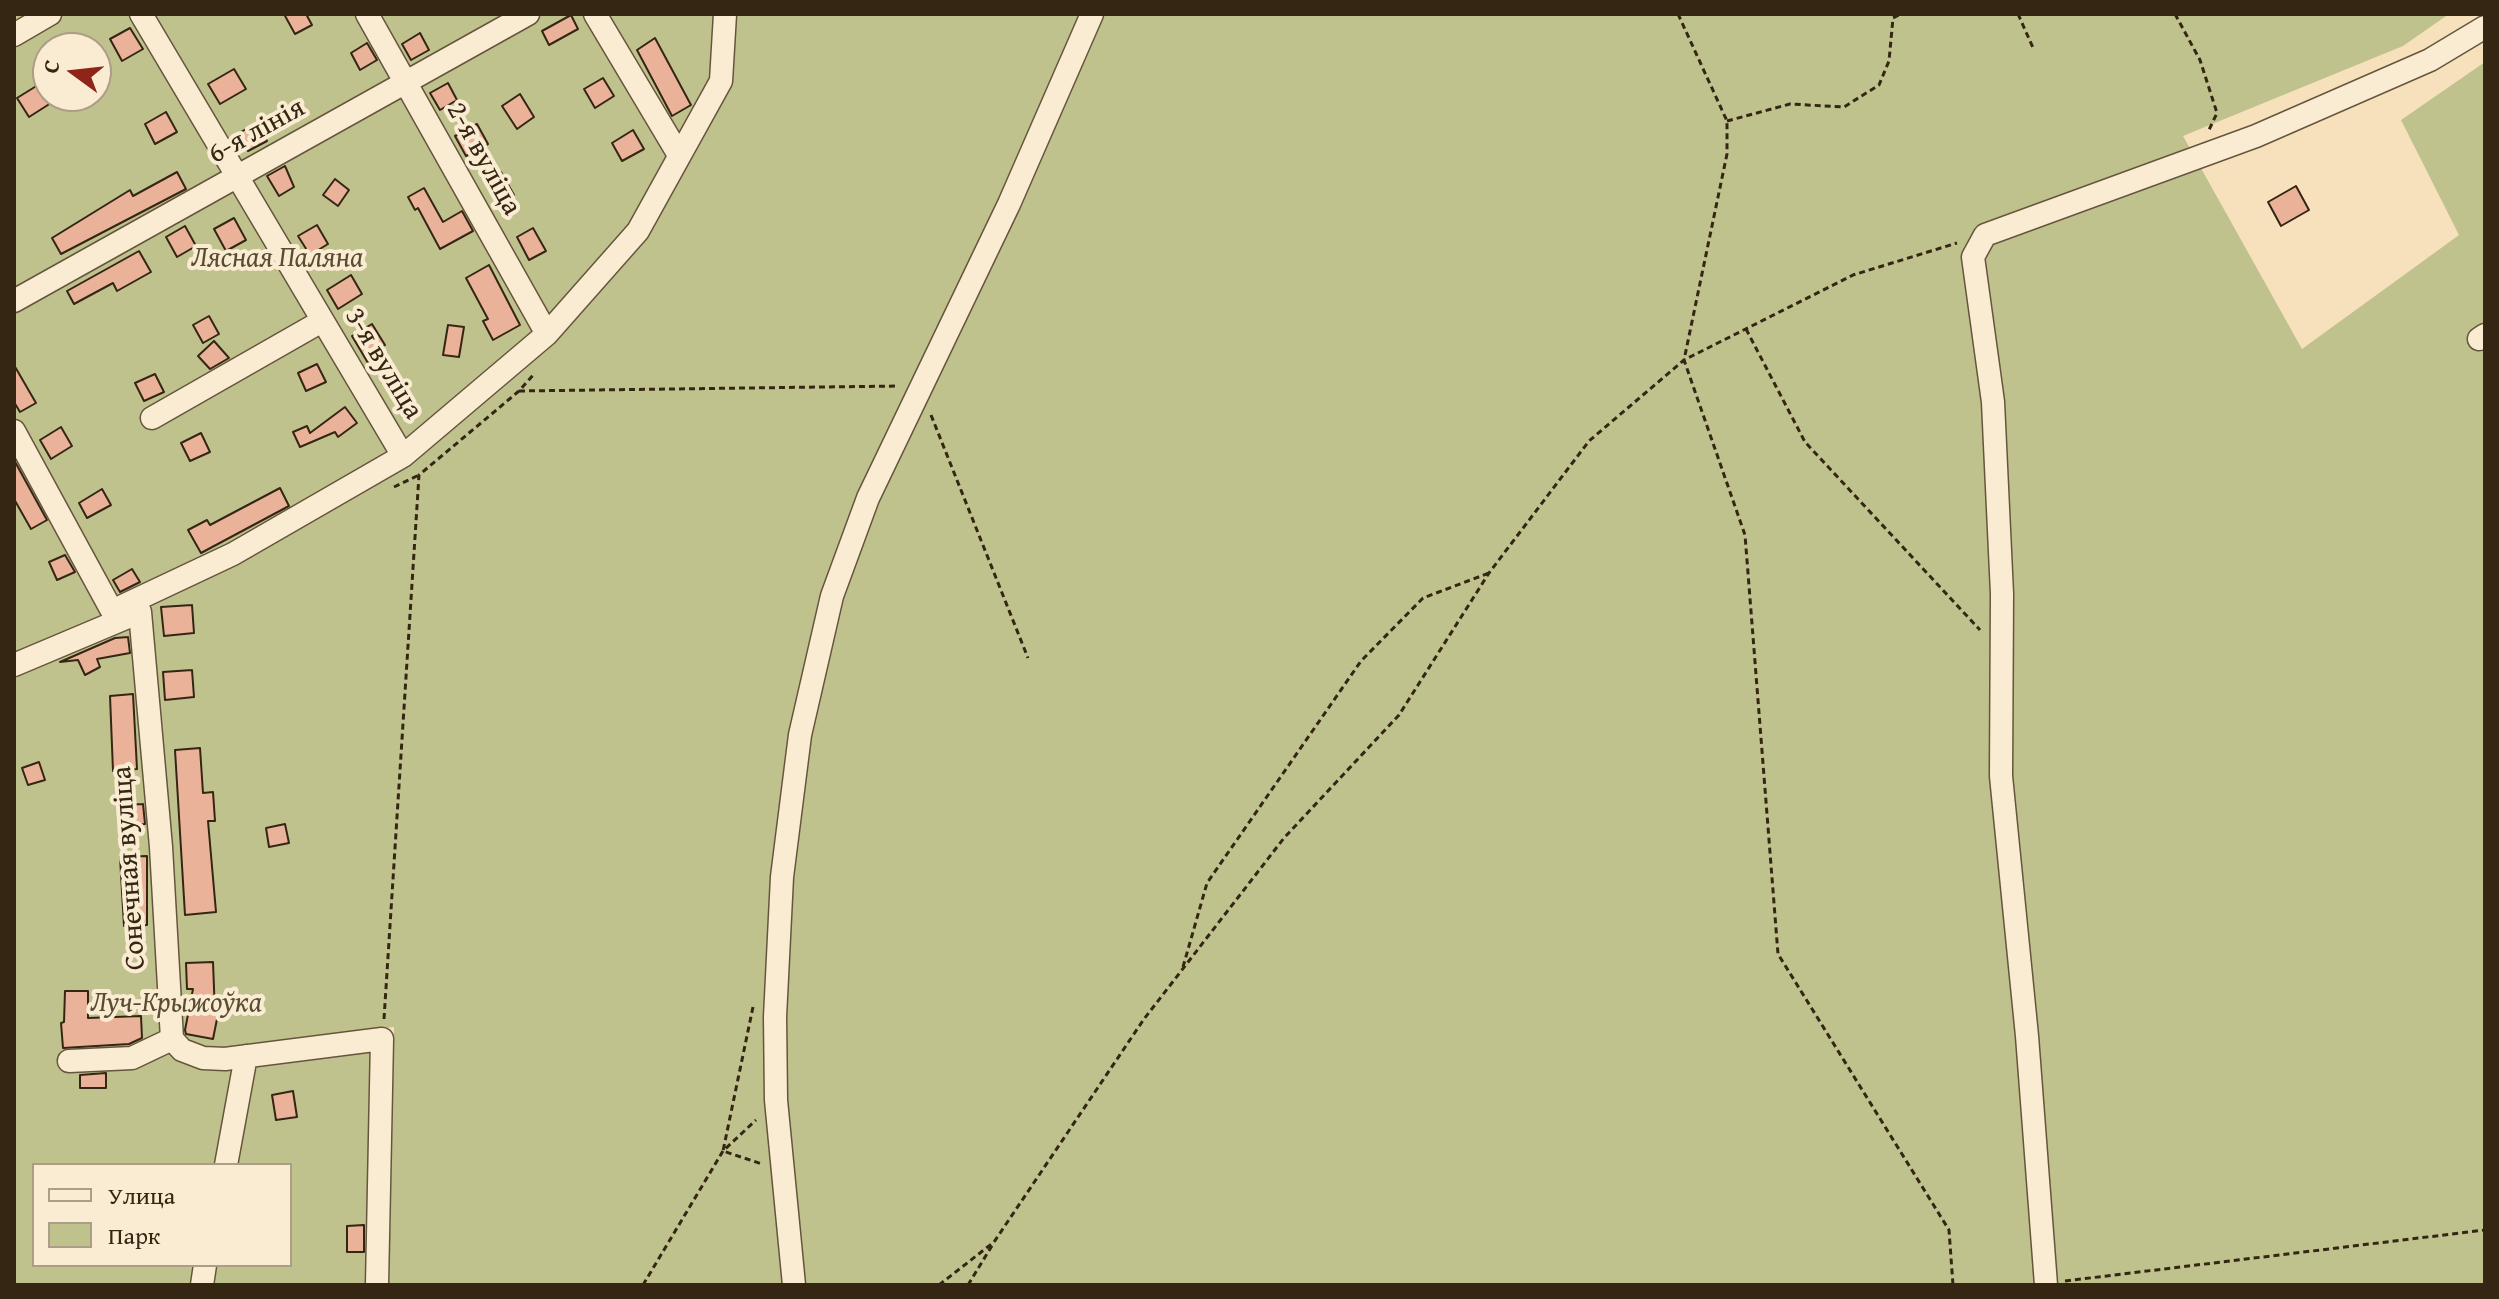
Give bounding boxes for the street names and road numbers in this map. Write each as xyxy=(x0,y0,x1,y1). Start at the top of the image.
street label: 6-я лінія xyxy=(203,92,311,172)
street label: 2-я вуліца xyxy=(438,97,528,221)
street label: 3-я вуліца xyxy=(337,302,429,426)
street label: Сонечная вуліца xyxy=(106,765,154,971)

